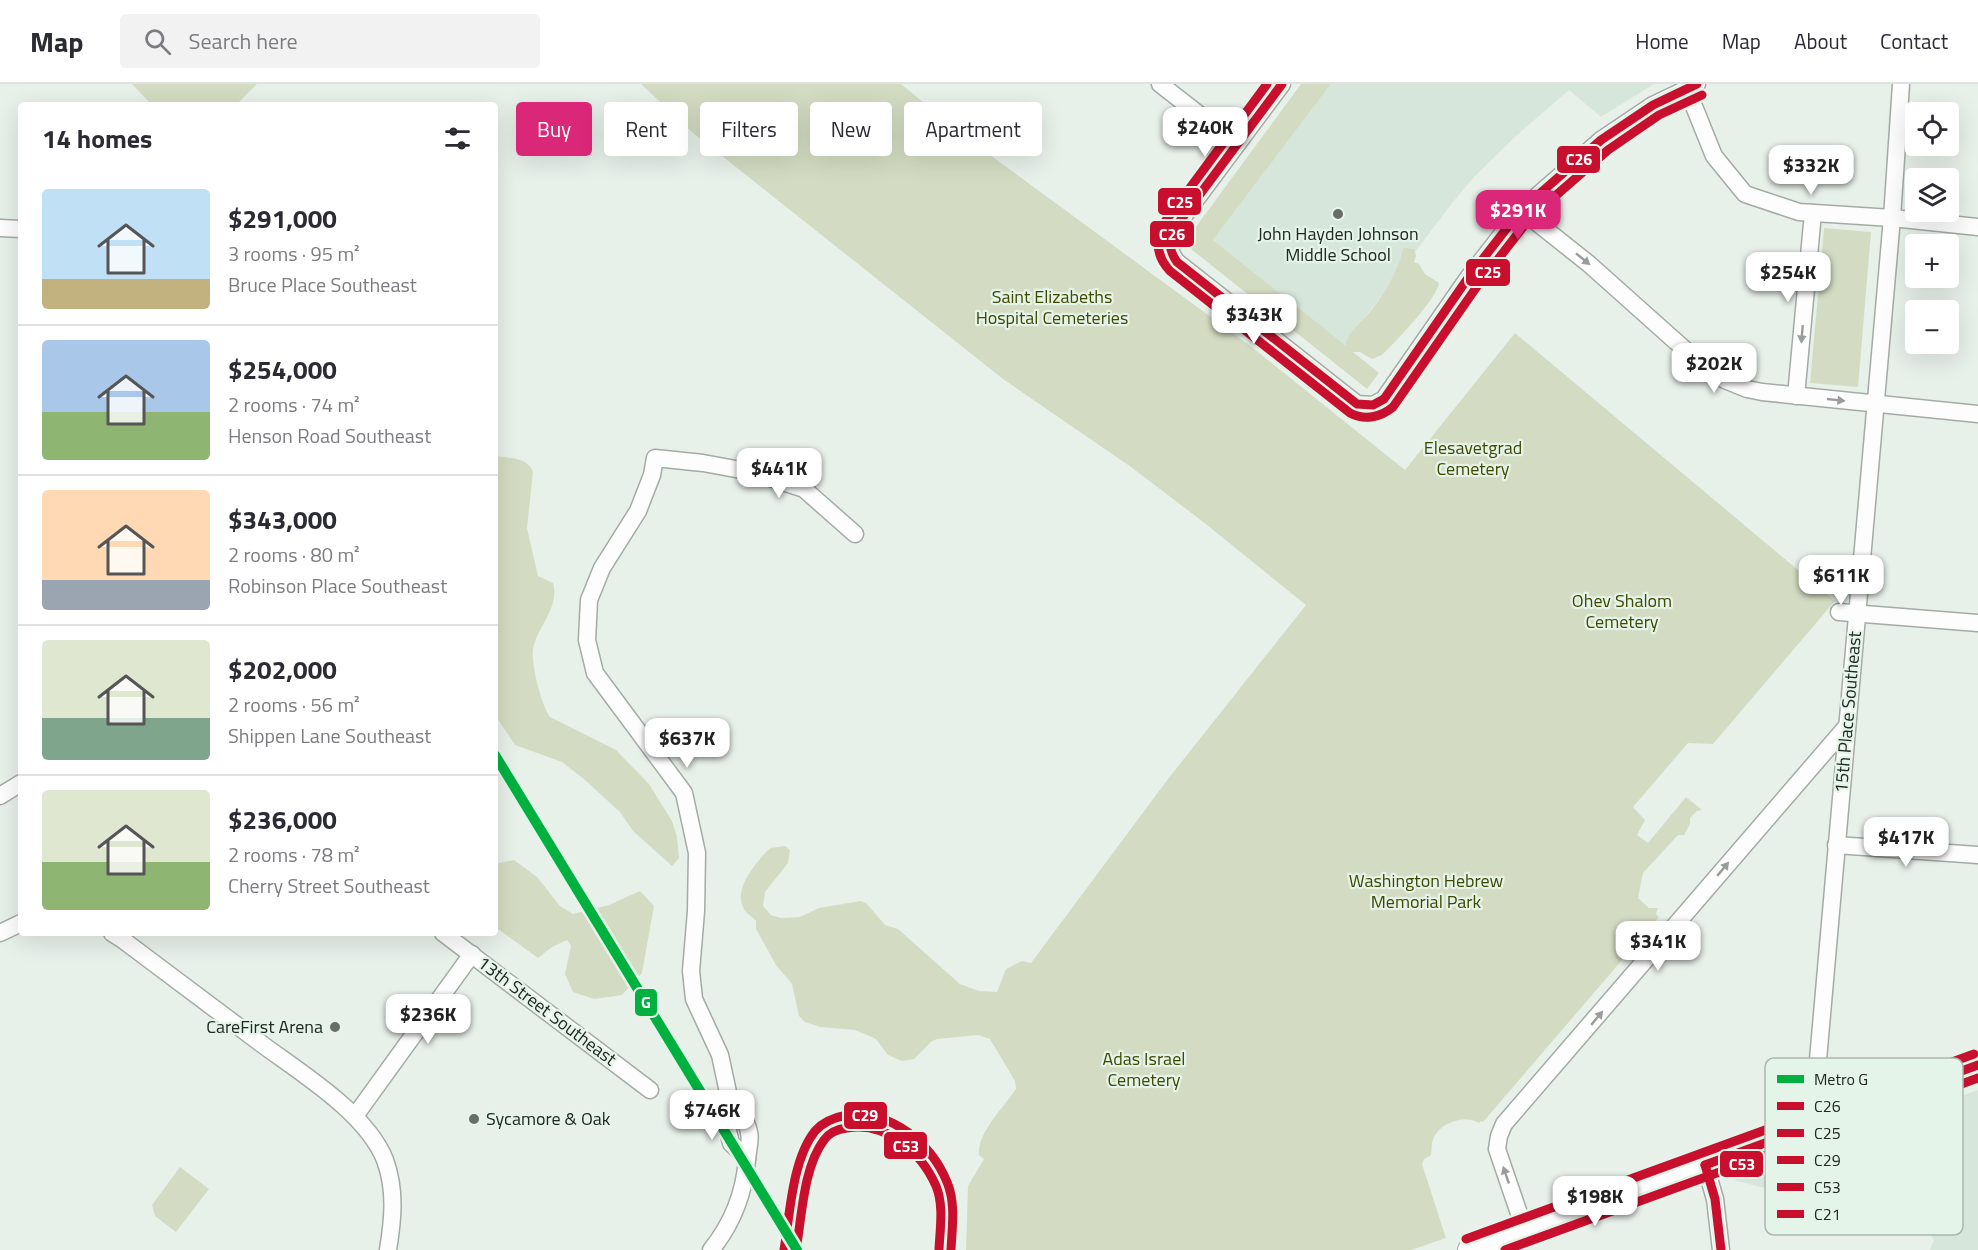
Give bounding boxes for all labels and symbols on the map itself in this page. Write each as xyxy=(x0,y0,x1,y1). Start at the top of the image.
pin: $240K xyxy=(1163,107,1247,158)
line badge: C26 xyxy=(1556,145,1601,174)
pin: $332K xyxy=(1769,145,1853,196)
text: C26 xyxy=(1566,147,1592,171)
line badge: C25 xyxy=(1157,187,1202,216)
text: C25 xyxy=(1167,190,1193,214)
pin: $291K xyxy=(1476,190,1560,241)
marker: John Hayden Johnson Middle School xyxy=(1331,207,1345,221)
line badge: C26 xyxy=(1149,220,1195,248)
place label: John Hayden Johnson Middle School xyxy=(1257,220,1419,268)
text: C26 xyxy=(1159,222,1185,246)
pin: $254K xyxy=(1746,252,1830,303)
one-way arrow xyxy=(1576,253,1591,265)
line badge: C25 xyxy=(1465,258,1511,287)
text: C25 xyxy=(1475,260,1501,284)
park label: Saint Elizabeths Hospital Cemeteries xyxy=(976,283,1128,331)
pin: $343K xyxy=(1212,294,1296,345)
one-way arrow xyxy=(1797,325,1807,344)
pin: $202K xyxy=(1672,343,1756,394)
one-way arrow xyxy=(1827,395,1846,405)
park label: Elesavetgrad Cemetery xyxy=(1424,434,1522,482)
pin: $441K xyxy=(737,448,821,499)
pin: $611K xyxy=(1799,555,1883,606)
park label: Ohev Shalom Cemetery xyxy=(1572,587,1672,635)
street label: 15th Place Southeast xyxy=(1827,629,1868,794)
pin: $637K xyxy=(645,718,729,769)
pin: $417K xyxy=(1864,817,1948,868)
one-way arrow xyxy=(1717,861,1730,877)
park label: Washington Hebrew Memorial Park xyxy=(1349,867,1503,915)
pin: $341K xyxy=(1616,921,1700,972)
street label: 13th Street Southeast xyxy=(472,949,623,1072)
line badge: G xyxy=(634,988,658,1017)
text: G xyxy=(641,990,651,1014)
pin: $236K xyxy=(386,994,470,1045)
one-way arrow xyxy=(1590,1011,1603,1026)
place label: CareFirst Arena xyxy=(206,1013,323,1040)
marker: CareFirst Arena xyxy=(328,1020,342,1034)
park label: Adas Israel Cemetery xyxy=(1103,1045,1185,1093)
legend xyxy=(1765,1058,1963,1235)
text: Metro G xyxy=(1814,1067,1868,1091)
pin: $746K xyxy=(670,1090,754,1141)
text: C26 xyxy=(1814,1094,1841,1118)
line badge: C29 xyxy=(843,1101,888,1130)
text: C29 xyxy=(852,1103,878,1127)
place label: Sycamore & Oak xyxy=(486,1105,611,1132)
marker: Sycamore & Oak xyxy=(467,1112,481,1126)
text: C25 xyxy=(1814,1121,1841,1145)
line badge: C53 xyxy=(883,1131,928,1160)
text: C53 xyxy=(893,1134,919,1158)
text: C29 xyxy=(1814,1148,1841,1172)
line badge: C53 xyxy=(1719,1150,1764,1178)
text: C53 xyxy=(1729,1152,1755,1176)
one-way arrow xyxy=(1500,1166,1510,1184)
text: C53 xyxy=(1814,1175,1841,1199)
pin: $198K xyxy=(1553,1176,1637,1227)
text: C21 xyxy=(1814,1202,1841,1226)

